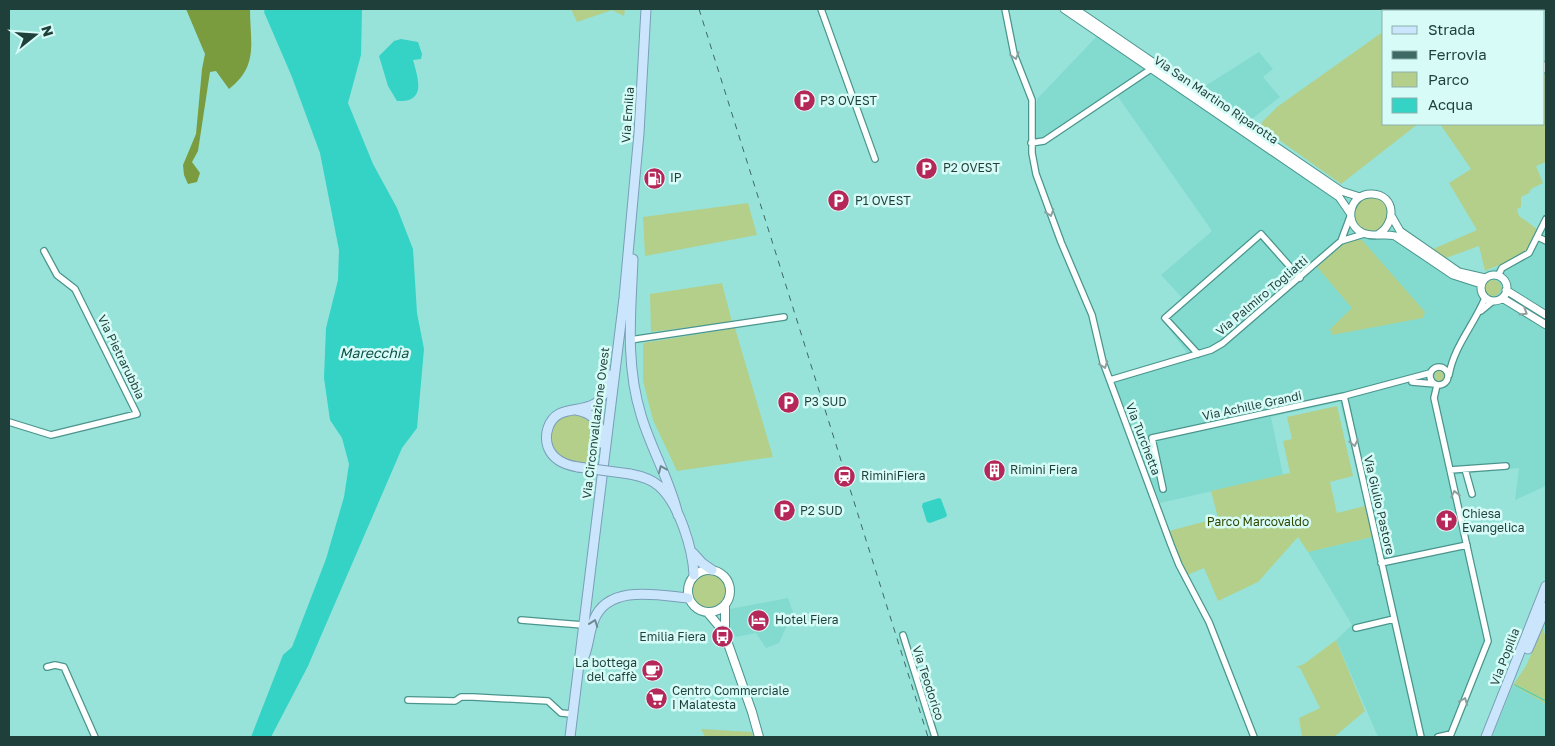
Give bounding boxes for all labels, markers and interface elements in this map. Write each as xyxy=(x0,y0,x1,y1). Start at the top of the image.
north arrow xyxy=(10,10,60,60)
legend xyxy=(1382,10,1545,125)
text: Strada xyxy=(1428,20,1475,38)
text: N xyxy=(38,23,58,39)
text: Ferrovia xyxy=(1428,45,1487,63)
one-way arrow xyxy=(1010,52,1020,60)
street label: Via San Martino Riparotta xyxy=(1151,52,1281,147)
text: Parco xyxy=(1428,70,1469,88)
street label: Via Emilia xyxy=(618,86,637,143)
parking icon: P3 OVEST xyxy=(792,89,816,113)
place label: P3 OVEST xyxy=(820,93,877,108)
text: Acqua xyxy=(1428,95,1473,113)
parking icon: P2 OVEST xyxy=(915,156,939,180)
place label: P2 OVEST xyxy=(943,160,1000,175)
fuel station icon: IP xyxy=(642,166,666,190)
place label: IP xyxy=(670,170,682,185)
parking icon: P1 OVEST xyxy=(827,189,851,213)
place label: P1 OVEST xyxy=(855,193,911,208)
one-way arrow xyxy=(1044,208,1054,217)
street label: Via Palmiro Togliatti xyxy=(1213,253,1311,338)
one-way arrow xyxy=(1519,305,1528,315)
street label: Via Pietrarubbia xyxy=(95,312,148,401)
water label: Marecchia xyxy=(340,344,410,361)
street label: Via Circonvallazione Ovest xyxy=(579,346,612,500)
one-way arrow xyxy=(1098,360,1108,369)
street label: Via Achille Grandi xyxy=(1201,388,1303,423)
parking icon: P3 SUD xyxy=(776,390,800,414)
place label: P3 SUD xyxy=(804,394,847,409)
street label: Via Turchetta xyxy=(1123,400,1164,477)
one-way arrow xyxy=(1349,439,1359,448)
street label: Via Giulio Pastore xyxy=(1361,454,1398,556)
building icon: Rimini Fiera xyxy=(982,458,1006,482)
place label: Rimini Fiera xyxy=(1010,462,1077,477)
station icon: RiminiFiera xyxy=(833,464,857,488)
one-way arrow xyxy=(658,465,669,474)
place label: RiminiFiera xyxy=(861,468,925,483)
one-way arrow xyxy=(1450,490,1461,499)
parking icon: P2 SUD xyxy=(772,499,796,523)
place label: P2 SUD xyxy=(800,503,843,518)
place label: Chiesa Evangelica xyxy=(1462,506,1524,535)
church icon: Chiesa Evangelica xyxy=(1434,509,1458,533)
park label: Parco Marcovaldo xyxy=(1207,514,1309,529)
hotel icon: Hotel Fiera xyxy=(747,608,771,632)
place label: Hotel Fiera xyxy=(775,612,839,627)
one-way arrow xyxy=(588,619,598,627)
bus stop icon: Emilia Fiera xyxy=(710,625,734,649)
street label: Via Popilia xyxy=(1487,626,1522,688)
place label: Emilia Fiera xyxy=(639,629,706,644)
street label: Via Teodorico xyxy=(909,644,948,722)
place label: La bottega del caffè xyxy=(575,655,637,684)
cafe icon: La bottega del caffè xyxy=(641,658,665,682)
place label: Centro Commerciale I Malatesta xyxy=(672,683,789,712)
supermarket icon: Centro Commerciale I Malatesta xyxy=(644,686,668,710)
one-way arrow xyxy=(1458,697,1469,706)

